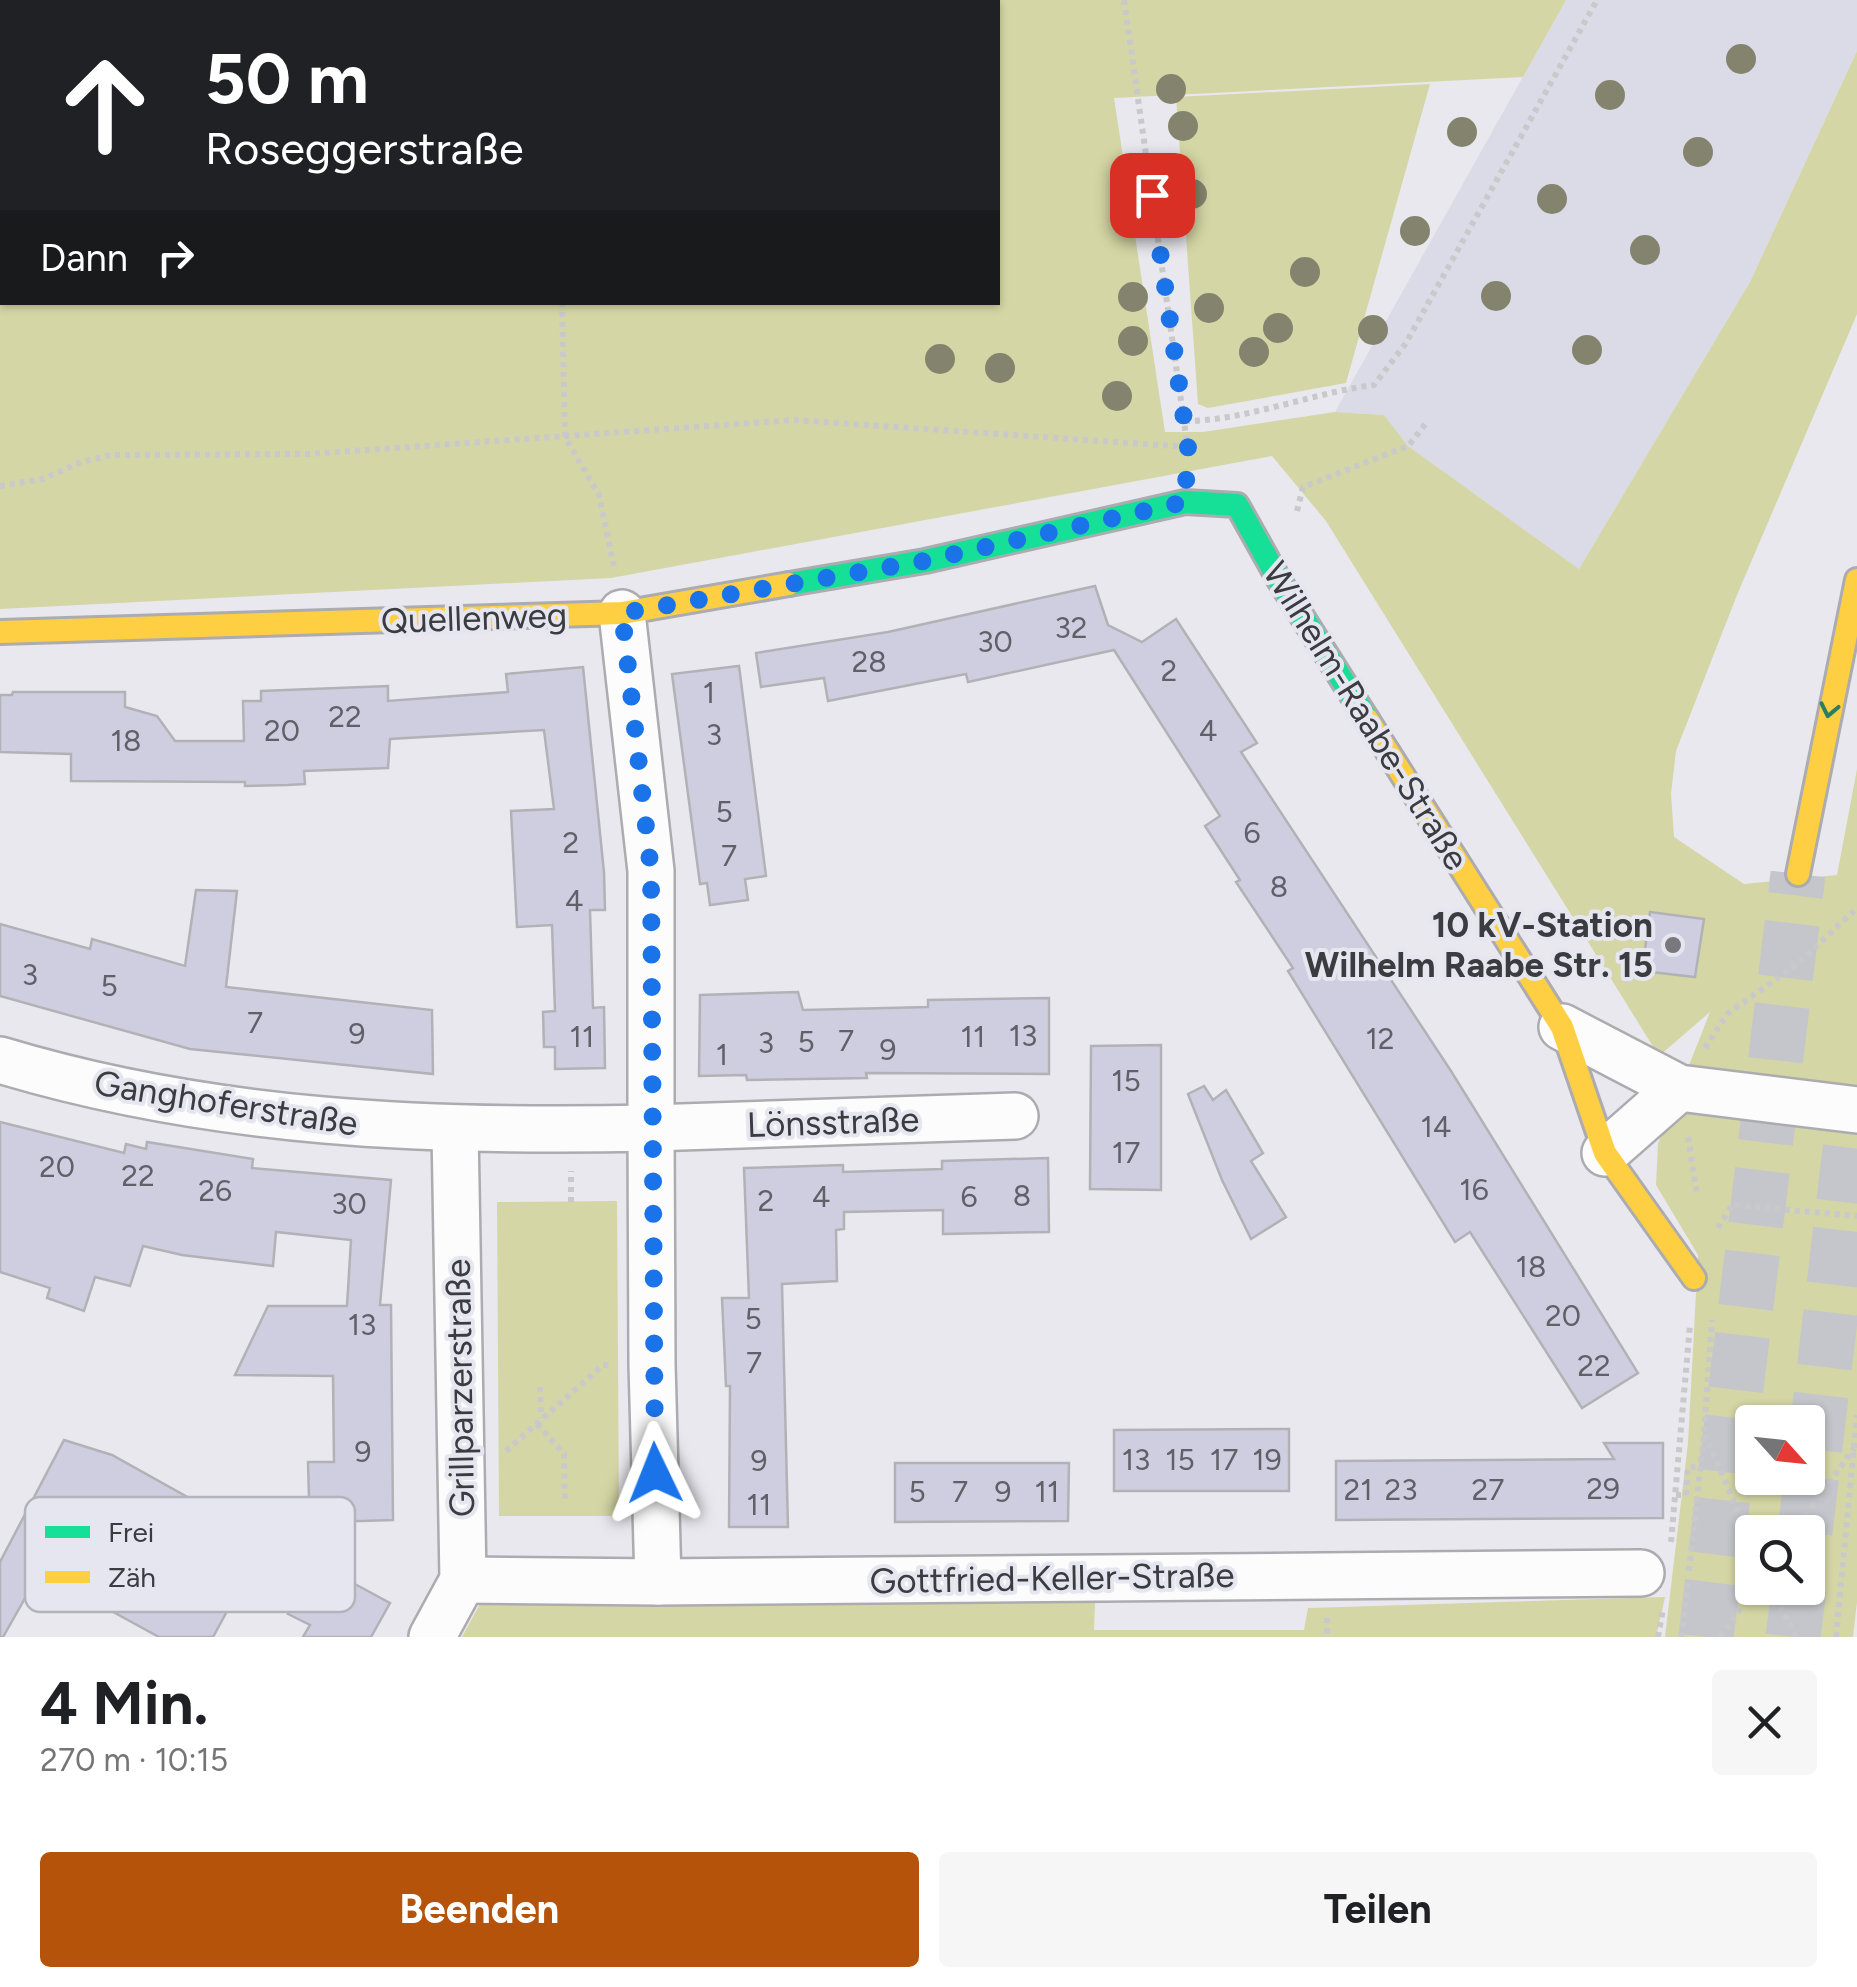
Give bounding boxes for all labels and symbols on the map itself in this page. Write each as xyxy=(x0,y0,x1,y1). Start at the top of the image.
pin xyxy=(1110,153,1195,238)
street label: Wilhelm-Raabe-Straße xyxy=(1254,554,1478,878)
street label: Quellenweg xyxy=(380,594,568,642)
house number: 32 xyxy=(1054,609,1088,646)
house number: 30 xyxy=(977,623,1013,660)
house number: 28 xyxy=(851,643,887,680)
house number: 2 xyxy=(1161,652,1177,689)
house number: 1 xyxy=(703,674,715,711)
house number: 22 xyxy=(328,698,362,735)
one-way arrow xyxy=(1820,701,1841,718)
house number: 20 xyxy=(264,712,300,749)
house number: 4 xyxy=(1199,712,1217,749)
house number: 3 xyxy=(706,716,722,753)
house number: 18 xyxy=(111,722,141,759)
house number: 5 xyxy=(715,793,733,830)
house number: 6 xyxy=(1244,814,1261,851)
house number: 2 xyxy=(563,824,579,861)
house number: 7 xyxy=(721,837,737,874)
house number: 8 xyxy=(1270,868,1288,905)
house number: 4 xyxy=(565,882,583,919)
place label: 10 kV-Station Wilhelm Raabe Str. 15 xyxy=(1305,904,1653,986)
marker: 10 kV-Station Wilhelm Raabe Str. 15 xyxy=(1662,934,1684,956)
house number: 3 xyxy=(22,956,38,993)
house number: 5 xyxy=(100,967,118,1004)
house number: 7 xyxy=(247,1004,263,1041)
house number: 9 xyxy=(349,1015,365,1052)
house number: 13 xyxy=(1009,1017,1037,1054)
house number: 11 xyxy=(570,1018,594,1055)
house number: 11 xyxy=(961,1018,985,1055)
house number: 12 xyxy=(1365,1020,1395,1057)
house number: 7 xyxy=(838,1022,854,1059)
house number: 5 xyxy=(797,1023,815,1060)
house number: 3 xyxy=(758,1024,774,1061)
house number: 9 xyxy=(880,1031,896,1068)
house number: 1 xyxy=(716,1036,728,1073)
street label: Ganghoferstraße xyxy=(91,1061,361,1145)
house number: 15 xyxy=(1111,1062,1141,1099)
street label: Lönsstraße xyxy=(746,1098,920,1146)
house number: 14 xyxy=(1420,1108,1452,1145)
house number: 17 xyxy=(1112,1134,1140,1171)
house number: 20 xyxy=(39,1148,75,1185)
house number: 22 xyxy=(121,1157,155,1194)
house number: 16 xyxy=(1459,1171,1489,1208)
house number: 26 xyxy=(198,1172,232,1209)
house number: 8 xyxy=(1013,1177,1031,1214)
house number: 4 xyxy=(812,1178,830,1215)
house number: 6 xyxy=(961,1178,978,1215)
house number: 2 xyxy=(758,1182,774,1219)
house number: 30 xyxy=(331,1185,367,1222)
house number: 18 xyxy=(1516,1248,1546,1285)
street label: Grillparzerstraße xyxy=(437,1258,483,1518)
house number: 20 xyxy=(1545,1297,1581,1334)
house number: 5 xyxy=(744,1300,762,1337)
house number: 13 xyxy=(348,1306,376,1343)
house number: 7 xyxy=(746,1344,762,1381)
house number: 22 xyxy=(1577,1347,1611,1384)
north arrow xyxy=(1735,1405,1825,1495)
position arrow xyxy=(603,1421,707,1525)
house number: 9 xyxy=(355,1433,371,1470)
house number: 13 xyxy=(1122,1441,1150,1478)
house number: 15 xyxy=(1165,1441,1195,1478)
house number: 17 xyxy=(1210,1441,1238,1478)
house number: 19 xyxy=(1252,1441,1282,1478)
house number: 9 xyxy=(751,1442,767,1479)
house number: 29 xyxy=(1586,1470,1620,1507)
house number: 21 xyxy=(1343,1471,1373,1508)
house number: 23 xyxy=(1384,1471,1418,1508)
house number: 27 xyxy=(1472,1471,1504,1508)
house number: 5 xyxy=(908,1473,926,1510)
house number: 7 xyxy=(952,1473,968,1510)
house number: 9 xyxy=(995,1473,1011,1510)
house number: 11 xyxy=(1035,1473,1059,1510)
house number: 11 xyxy=(747,1486,771,1523)
legend xyxy=(25,1497,355,1612)
text: Frei xyxy=(108,1515,154,1549)
street label: Gottfried-Keller-Straße xyxy=(869,1554,1235,1602)
text: Zäh xyxy=(108,1560,156,1594)

